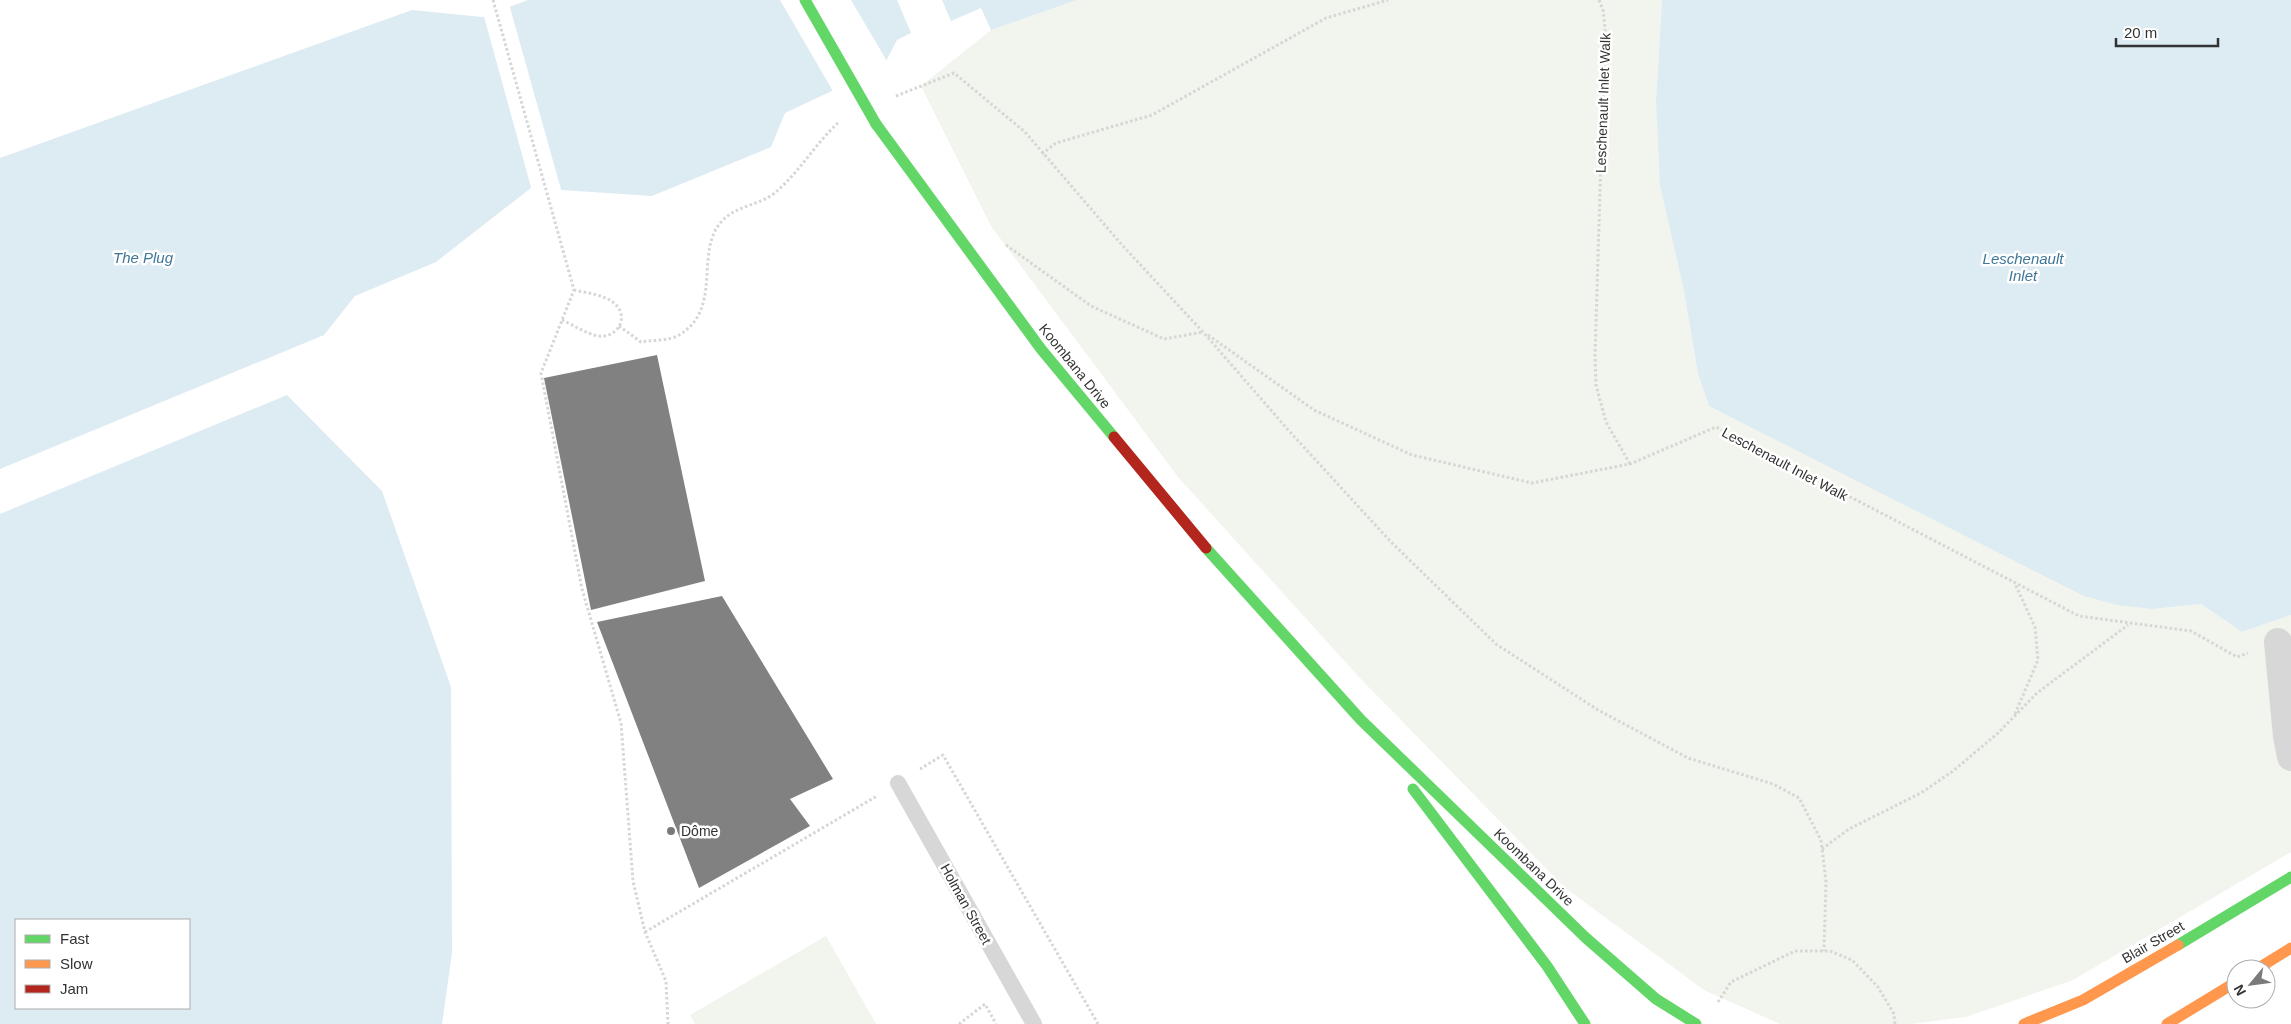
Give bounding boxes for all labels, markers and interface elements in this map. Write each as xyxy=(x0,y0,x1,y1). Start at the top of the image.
scale bar xyxy=(2116,15,2218,47)
text: 20 m xyxy=(2124,24,2157,41)
street label: Leschenault Inlet Walk xyxy=(1593,32,1613,173)
water label: The Plug xyxy=(113,249,174,266)
water label: Leschenault Inlet xyxy=(1983,250,2064,284)
street label: Koombana Drive xyxy=(1036,320,1114,412)
street label: Leschenault Inlet Walk xyxy=(1719,424,1852,504)
place label: Dôme xyxy=(681,823,719,839)
marker: Dôme xyxy=(665,825,677,837)
street label: Koombana Drive xyxy=(1491,825,1577,909)
street label: Holman Street xyxy=(937,861,995,947)
street label: Blair Street xyxy=(2119,918,2187,966)
legend xyxy=(15,919,190,1009)
text: Fast xyxy=(60,930,90,947)
text: Slow xyxy=(60,955,93,972)
north arrow xyxy=(2226,959,2276,1009)
text: Jam xyxy=(60,980,88,997)
text: N xyxy=(2230,982,2249,999)

